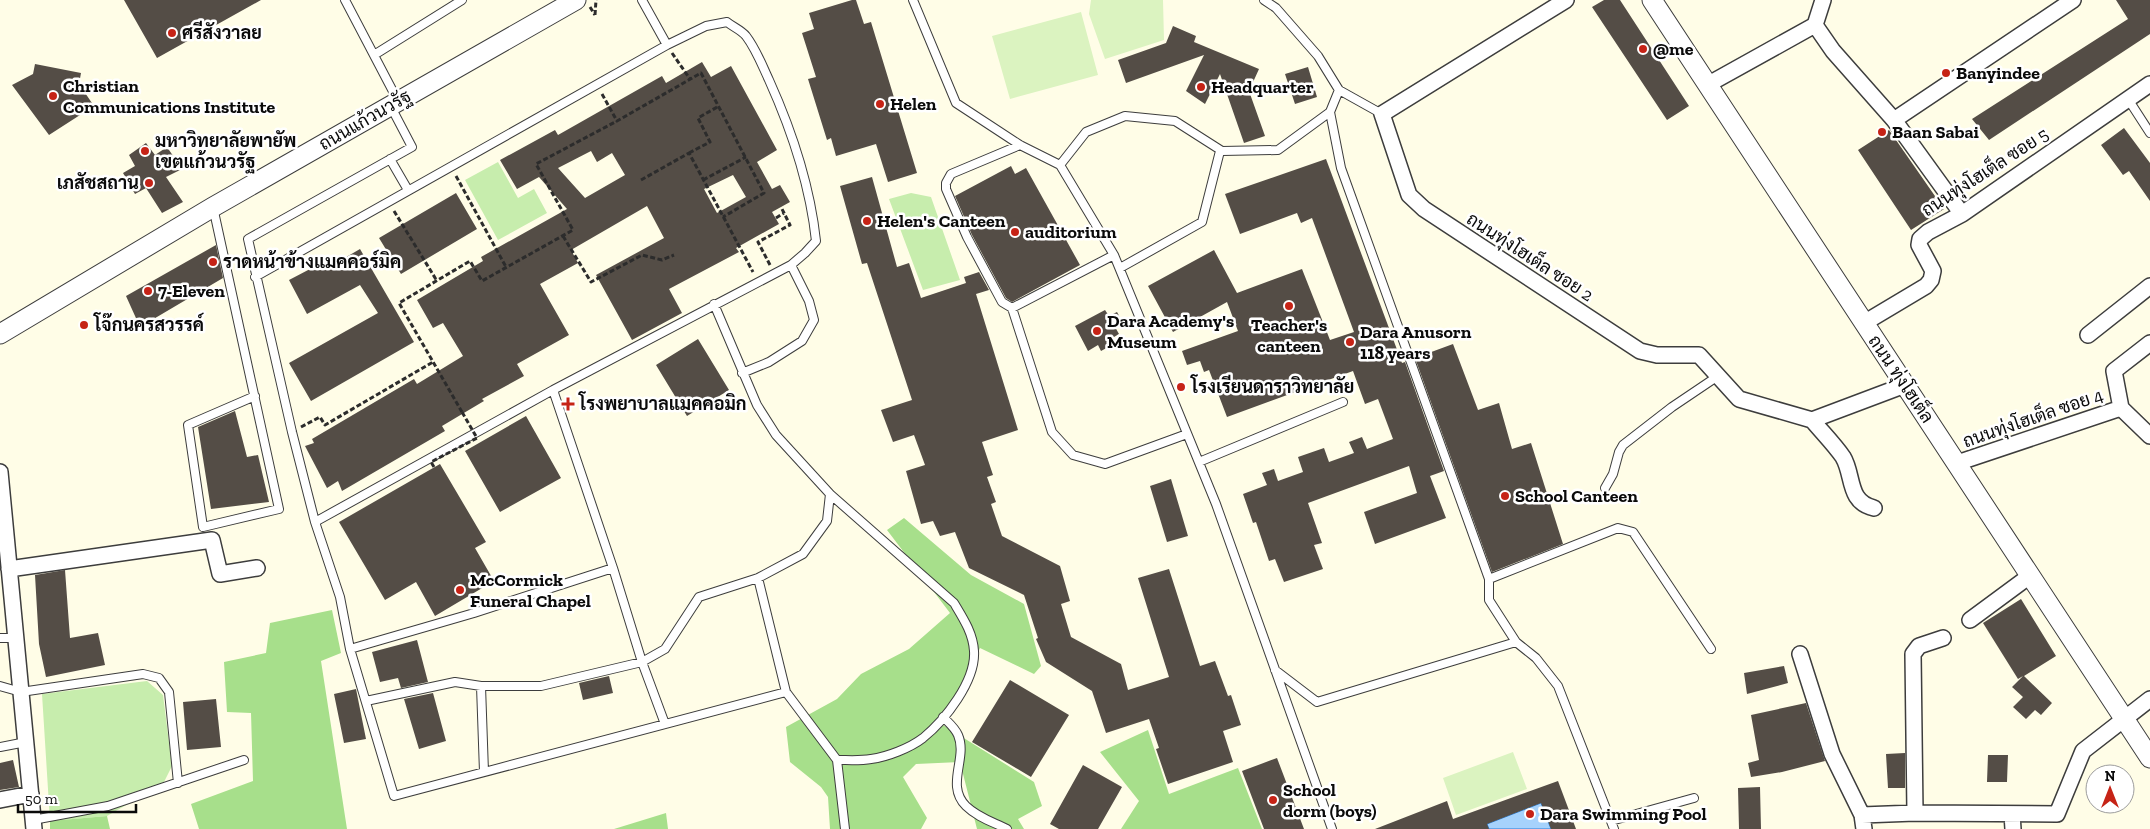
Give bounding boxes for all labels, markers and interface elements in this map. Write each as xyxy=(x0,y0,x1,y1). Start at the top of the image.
place label: ศรีสังวาลย xyxy=(182,20,262,44)
marker: ศรีสังวาลย xyxy=(166,27,178,39)
place label: @me xyxy=(1653,38,1694,60)
marker: @me xyxy=(1637,43,1649,55)
place label: Banyindee xyxy=(1956,62,2040,84)
marker: Banyindee xyxy=(1940,67,1952,79)
place label: Christian Communications Institute xyxy=(63,75,276,118)
place label: Headquarter xyxy=(1211,76,1314,98)
marker: Headquarter xyxy=(1195,81,1207,93)
street label: ถนนแก้วนวรัฐ xyxy=(315,84,415,156)
marker: Christian Communications Institute xyxy=(47,90,59,102)
place label: Helen xyxy=(890,93,937,115)
marker: Helen xyxy=(874,98,886,110)
street label: ถนนทุ่งโฮเต็ล ซอย 5 xyxy=(1916,120,2053,222)
place label: Baan Sabai xyxy=(1892,121,1980,143)
marker: Baan Sabai xyxy=(1876,126,1888,138)
place label: มหาวิทยาลัยพายัพ เขตแก้วนวรัฐ xyxy=(155,129,296,174)
marker: มหาวิทยาลัยพายัพ เขตแก้วนวรัฐ xyxy=(139,145,151,157)
place label: เภสัชสถาน xyxy=(57,172,139,194)
marker: เภสัชสถาน xyxy=(143,177,155,189)
street label: ถนนทุ่งโฮเต็ล ซอย 2 xyxy=(1462,205,1599,307)
place label: Helen's Canteen xyxy=(877,210,1006,232)
marker: Helen's Canteen xyxy=(861,215,873,227)
place label: auditorium xyxy=(1025,221,1117,243)
marker: auditorium xyxy=(1009,226,1021,238)
place label: ราดหน้าข้างแมคคอร์มิค xyxy=(223,249,401,273)
marker: ราดหน้าข้างแมคคอร์มิค xyxy=(207,256,219,268)
place label: 7-Eleven xyxy=(158,280,225,302)
marker: 7-Eleven xyxy=(142,285,154,297)
marker: Teacher's canteen xyxy=(1283,300,1295,312)
place label: Dara Academy's Museum xyxy=(1107,310,1234,353)
place label: โจ๊กนครสวรรค์ xyxy=(93,312,205,336)
place label: Teacher's canteen xyxy=(1251,314,1327,357)
marker: โจ๊กนครสวรรค์ xyxy=(78,319,90,331)
place label: Dara Anusorn 118 years xyxy=(1360,321,1472,364)
marker: Dara Academy's Museum xyxy=(1091,325,1103,337)
street label: ถนน ทุ่งโฮเต็ล xyxy=(1863,329,1941,428)
marker: Dara Anusorn 118 years xyxy=(1344,336,1356,348)
place label: โรงเรียนดาราวิทยาลัย xyxy=(1190,374,1354,398)
marker: โรงเรียนดาราวิทยาลัย xyxy=(1175,381,1187,393)
street label: ถนนทุ่งโฮเต็ล ซอย 4 xyxy=(1959,381,2107,453)
place label: โรงพยาบาลแมคคอมิก xyxy=(578,391,747,415)
marker: โรงพยาบาลแมคคอมิก xyxy=(561,397,575,411)
place label: School Canteen xyxy=(1515,485,1638,507)
marker: School Canteen xyxy=(1499,490,1511,502)
place label: McCormick Funeral Chapel xyxy=(470,569,591,612)
marker: McCormick Funeral Chapel xyxy=(454,584,466,596)
north arrow xyxy=(2085,764,2135,814)
text: N xyxy=(2105,768,2116,785)
place label: School dorm (boys) xyxy=(1283,779,1376,822)
scale bar xyxy=(18,782,135,814)
text: 50 m xyxy=(25,790,58,808)
marker: School dorm (boys) xyxy=(1267,794,1279,806)
place label: Dara Swimming Pool xyxy=(1540,803,1707,825)
marker: Dara Swimming Pool xyxy=(1524,808,1536,820)

